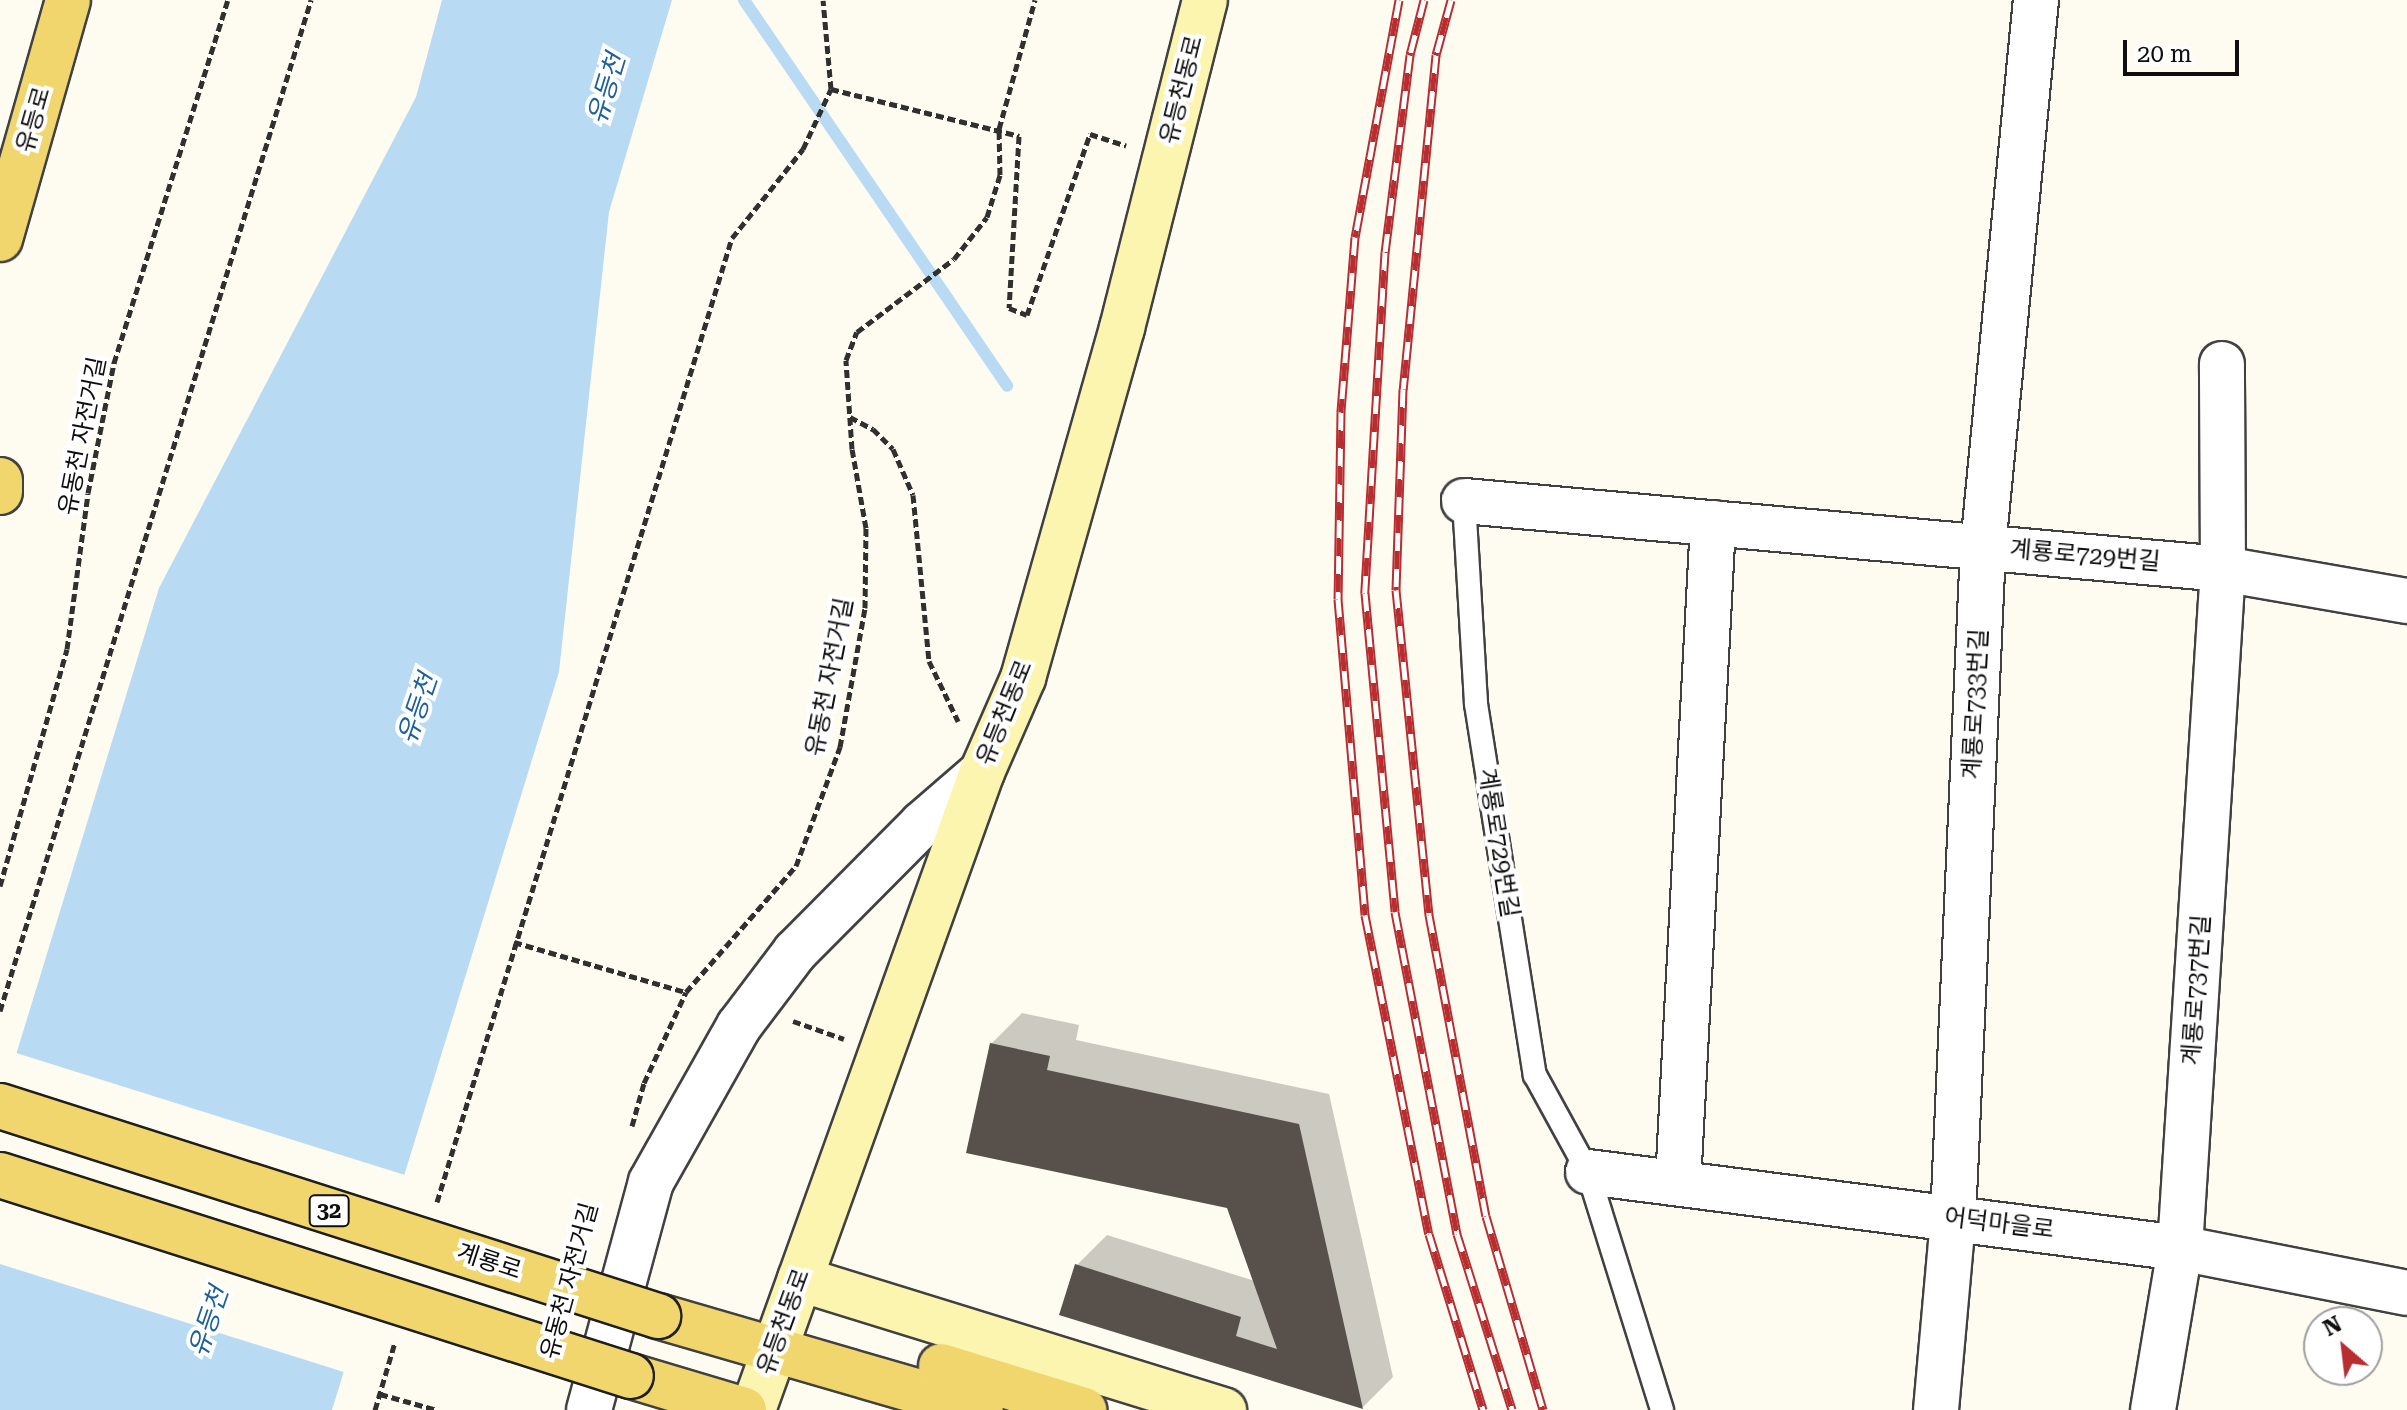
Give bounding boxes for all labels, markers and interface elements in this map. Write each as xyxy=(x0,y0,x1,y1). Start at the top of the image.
scale bar xyxy=(2127,24,2243,74)
street label: 유등천동로 xyxy=(1155,33,1209,147)
text: 20 m xyxy=(2137,40,2192,68)
water label: 유등천 xyxy=(582,50,632,128)
street label: 유등로 xyxy=(11,84,57,156)
street label: 유동천 자전거길 xyxy=(54,354,112,518)
street label: 계룡로729번길 xyxy=(2009,535,2161,577)
street label: 유동천 자전거길 xyxy=(801,595,859,759)
street label: 계룡로733번길 xyxy=(1958,628,1994,780)
street label: 유등천동로 xyxy=(971,656,1039,770)
water label: 유등천 xyxy=(392,670,444,748)
street label: 계룡로729번길 xyxy=(1472,766,1524,920)
street label: 계룡로737번길 xyxy=(2177,914,2217,1066)
road number: 32 xyxy=(307,1193,351,1229)
street label: 유동천 자전거길 xyxy=(535,1200,605,1362)
street label: 어덕마을로 xyxy=(1942,1203,2056,1245)
street label: 계룡로 xyxy=(453,1238,525,1286)
street label: 유등천동로 xyxy=(752,1265,816,1379)
water label: 유등천 xyxy=(183,1283,235,1361)
north arrow xyxy=(2303,1306,2383,1386)
text: N xyxy=(2319,1311,2346,1341)

